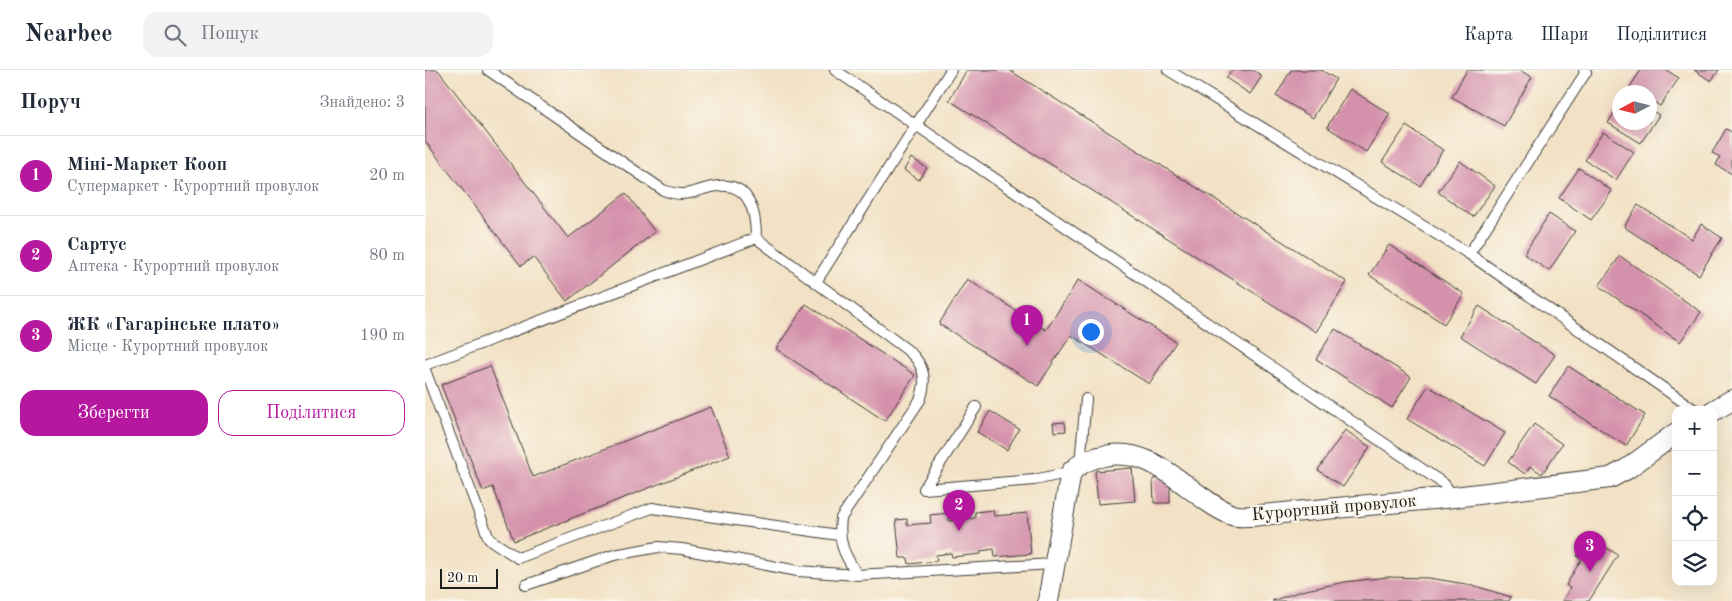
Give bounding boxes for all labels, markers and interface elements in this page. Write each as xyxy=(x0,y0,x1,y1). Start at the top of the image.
search box xyxy=(143,12,493,57)
icon: search xyxy=(161,21,189,49)
text: Nearbee xyxy=(25,23,113,47)
text: Пошук xyxy=(201,25,259,44)
text: Карта xyxy=(1464,26,1513,44)
text: Шари xyxy=(1541,26,1589,44)
text: Поділитися xyxy=(1617,26,1707,44)
north arrow xyxy=(1612,85,1657,130)
text: Поруч xyxy=(20,92,81,113)
text: Знайдено: 3 xyxy=(320,95,405,111)
text: Міні-Маркет Кооп xyxy=(67,156,227,175)
text: 1 xyxy=(31,168,41,184)
text: 20 m xyxy=(369,168,405,184)
text: Супермаркет · Курортний провулок xyxy=(67,179,319,195)
text: Сартус xyxy=(67,236,127,255)
text: 2 xyxy=(31,248,41,264)
text: 80 m xyxy=(369,248,405,264)
text: Аптека · Курортний провулок xyxy=(67,259,279,275)
pin: 1 xyxy=(1011,305,1043,346)
text: ЖК «Гагарінське плато» xyxy=(67,316,280,335)
your location xyxy=(1078,319,1104,345)
text: 3 xyxy=(31,328,41,344)
text: 190 m xyxy=(360,328,405,344)
text: Місце · Курортний провулок xyxy=(67,339,268,355)
button: Зберегти xyxy=(20,390,208,436)
button: Поділитися xyxy=(218,390,405,436)
map controls xyxy=(1672,406,1717,586)
button: + xyxy=(1672,406,1717,451)
button: − xyxy=(1672,451,1717,496)
pin: 2 xyxy=(943,490,975,531)
street label: Курортний провулок xyxy=(1251,492,1417,524)
button: locate xyxy=(1672,496,1717,541)
pin: 3 xyxy=(1574,531,1606,572)
button: layers xyxy=(1672,541,1717,586)
scale bar xyxy=(440,566,497,589)
text: 20 m xyxy=(447,571,478,585)

